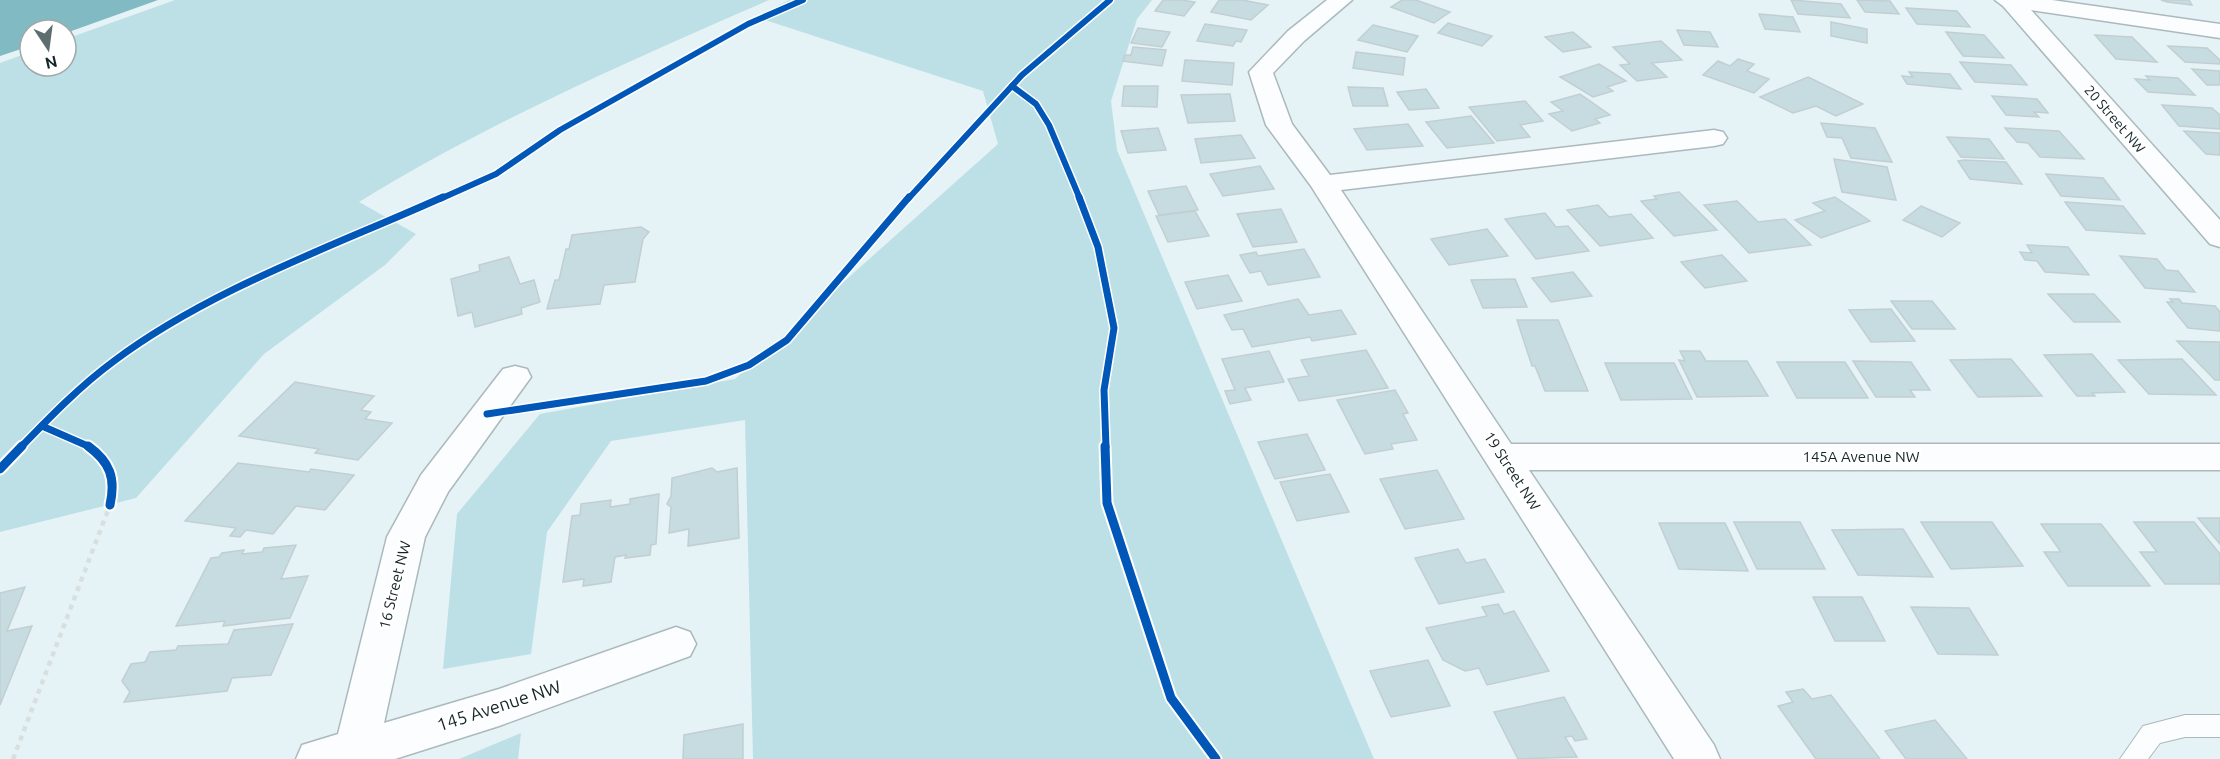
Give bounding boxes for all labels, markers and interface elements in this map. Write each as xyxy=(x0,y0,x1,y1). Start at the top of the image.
north arrow xyxy=(18,18,78,78)
text: N xyxy=(44,53,59,73)
street label: 20 Street NW xyxy=(2081,82,2149,156)
street label: 19 Street NW xyxy=(1481,428,1544,513)
street label: 145A Avenue NW xyxy=(1802,448,1920,465)
street label: 16 Street NW xyxy=(375,539,414,631)
street label: 145 Avenue NW xyxy=(434,676,563,734)

